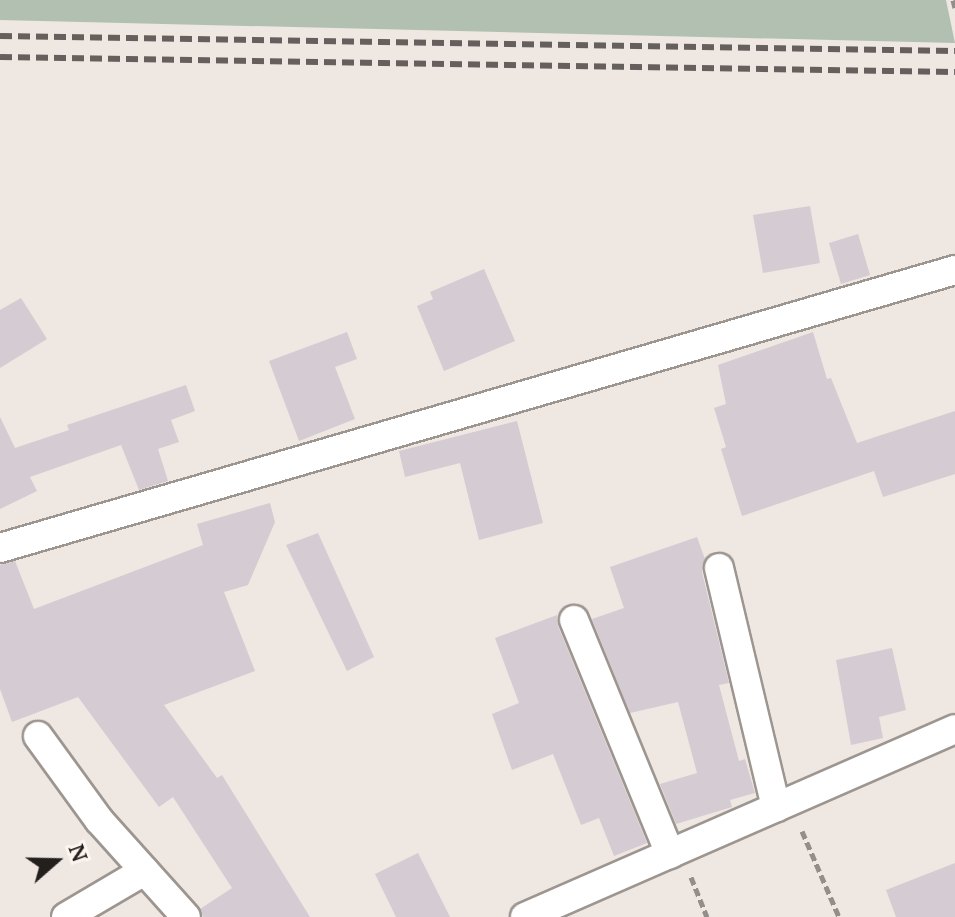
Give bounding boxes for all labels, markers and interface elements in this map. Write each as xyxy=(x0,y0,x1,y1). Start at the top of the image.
north arrow xyxy=(16,821,96,901)
text: N xyxy=(63,840,96,865)

